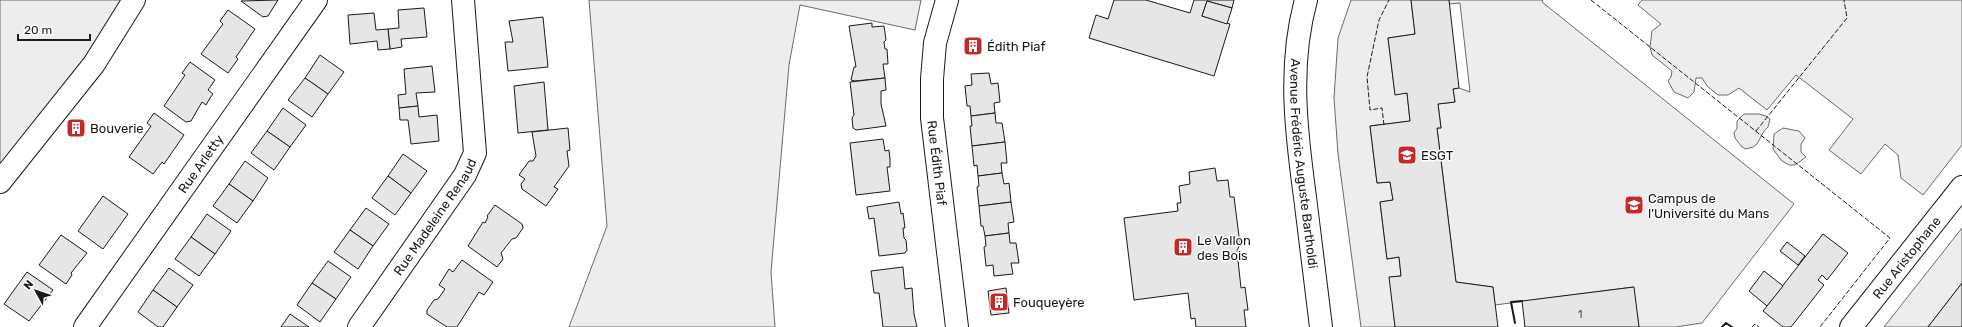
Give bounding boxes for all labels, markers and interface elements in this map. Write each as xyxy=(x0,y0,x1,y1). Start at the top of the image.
scale bar xyxy=(18,16,90,42)
text: 20 m xyxy=(24,23,52,37)
building icon: Édith Piaf xyxy=(962,35,984,57)
place label: Édith Piaf xyxy=(987,39,1045,54)
street label: Avenue Frédéric Auguste Bartholdi xyxy=(1288,58,1321,270)
building icon: Bouverie xyxy=(65,117,87,139)
street label: Rue Édith Piaf xyxy=(925,120,950,206)
place label: Bouverie xyxy=(90,121,144,136)
street label: Rue Arletty xyxy=(175,132,226,196)
school or university icon: ESGT xyxy=(1396,144,1418,166)
place label: ESGT xyxy=(1421,148,1454,163)
street label: Rue Madeleine Renaud xyxy=(390,156,479,278)
place label: Campus de l'Université du Mans xyxy=(1648,191,1770,221)
school or university icon: Campus de l'Université du Mans xyxy=(1623,194,1645,216)
street label: Rue Aristophane xyxy=(1869,213,1943,301)
place label: Le Vallon des Bois xyxy=(1197,233,1251,263)
building icon: Le Vallon des Bois xyxy=(1172,236,1194,258)
north arrow xyxy=(16,271,56,311)
text: N xyxy=(21,278,36,292)
building icon: Fouqueyère xyxy=(988,291,1010,313)
place label: Fouqueyère xyxy=(1013,295,1085,310)
house number: 1 xyxy=(1578,308,1582,321)

